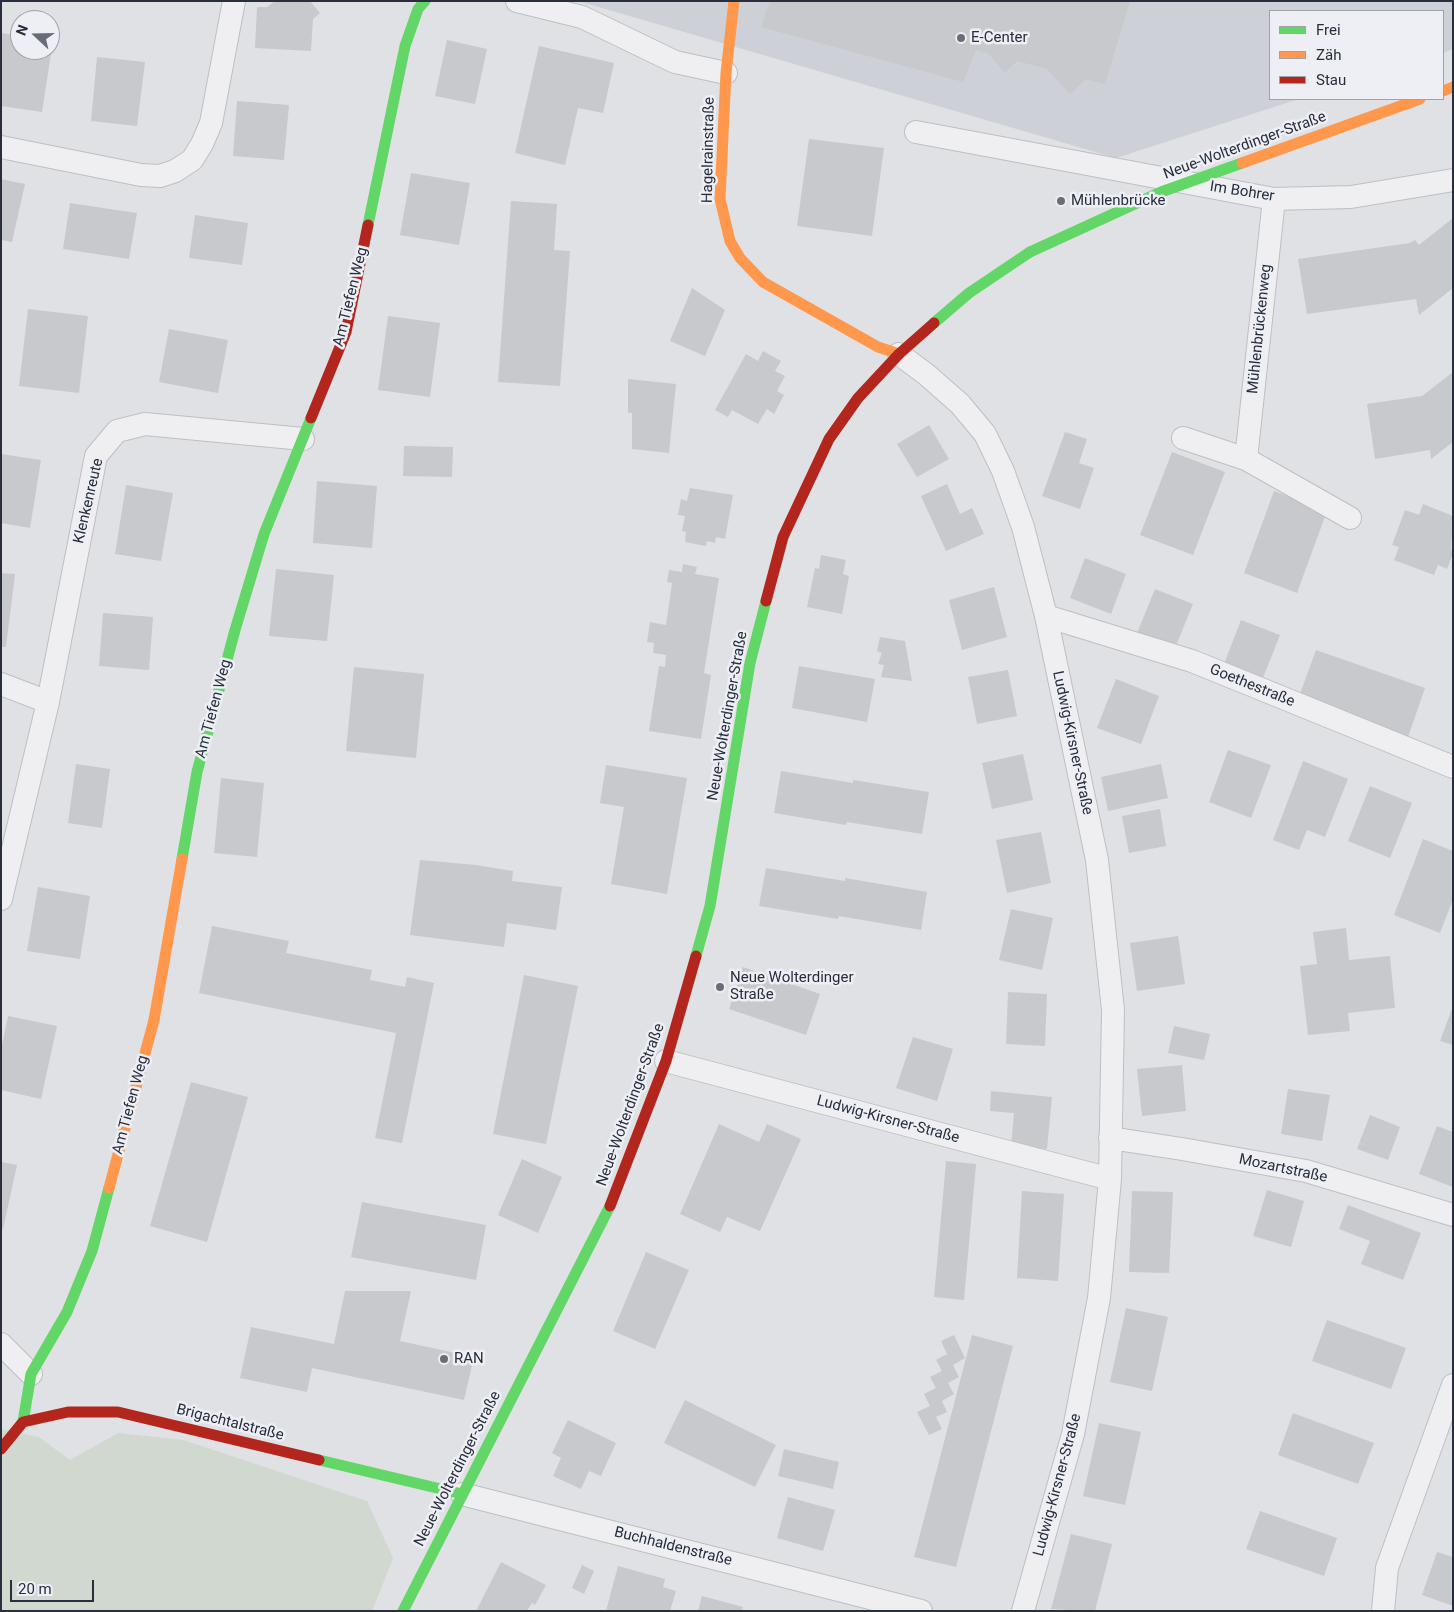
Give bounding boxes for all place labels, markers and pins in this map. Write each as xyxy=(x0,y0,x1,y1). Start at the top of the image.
place label: E-Center xyxy=(971,29,1028,47)
marker: E-Center xyxy=(955,32,967,44)
place label: Mühlenbrücke xyxy=(1071,192,1166,210)
marker: Mühlenbrücke xyxy=(1055,195,1067,207)
place label: Neue Wolterdinger Straße xyxy=(730,969,854,1004)
marker: Neue Wolterdinger Straße xyxy=(714,981,726,993)
place label: RAN xyxy=(454,1350,484,1368)
marker: RAN xyxy=(438,1353,450,1365)

